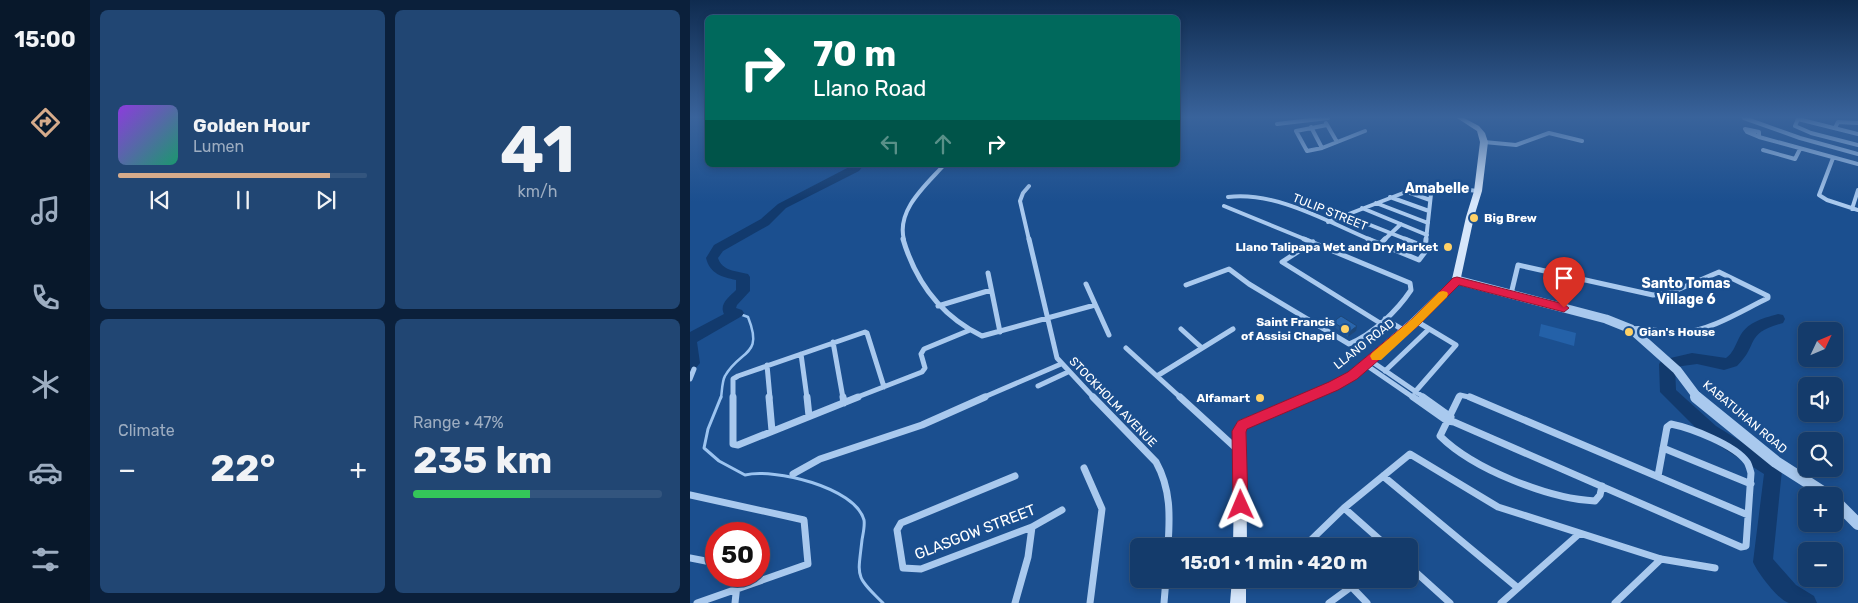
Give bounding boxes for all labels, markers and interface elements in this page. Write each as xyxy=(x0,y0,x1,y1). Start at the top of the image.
text: 15:00 xyxy=(14,26,76,53)
text: 70 m xyxy=(813,33,896,75)
icon: right xyxy=(730,35,795,100)
text: Llano Road xyxy=(813,75,926,102)
icon: directions xyxy=(28,105,63,140)
text: 41 xyxy=(500,111,575,188)
text: Golden Hour xyxy=(193,114,310,137)
icon: left xyxy=(876,130,904,158)
icon: ahead xyxy=(929,130,957,158)
icon: right xyxy=(982,130,1010,158)
text: Lumen xyxy=(193,137,244,156)
district label: Amabelle xyxy=(1405,180,1469,197)
text: km/h xyxy=(518,182,557,201)
icon: previous xyxy=(146,186,174,214)
icon: pause xyxy=(229,186,257,214)
icon: next xyxy=(312,186,340,214)
street label: TULIP STREET xyxy=(1291,191,1369,233)
icon: music xyxy=(28,193,63,228)
place label: Big Brew xyxy=(1484,211,1537,225)
marker: Big Brew xyxy=(1468,212,1480,224)
place label: Llano Talipapa Wet and Dry Market xyxy=(1235,240,1438,254)
marker: Llano Talipapa Wet and Dry Market xyxy=(1442,241,1454,253)
pin xyxy=(1543,257,1585,308)
icon: arrive xyxy=(1550,264,1578,292)
district label: Santo Tomas Village 6 xyxy=(1641,275,1731,308)
icon: phone xyxy=(28,280,63,315)
place label: Saint Francis of Assisi Chapel xyxy=(1241,315,1335,343)
street label: LLANO ROAD xyxy=(1331,316,1397,372)
north arrow xyxy=(1798,322,1842,368)
map controls xyxy=(1798,322,1843,587)
marker: Saint Francis of Assisi Chapel xyxy=(1339,323,1351,335)
place label: Gian's House xyxy=(1639,325,1715,339)
marker: Gian's House xyxy=(1623,326,1635,338)
street label: STOCKHOLM AVENUE xyxy=(1066,354,1160,450)
icon: climate xyxy=(28,367,63,402)
button: sound xyxy=(1798,377,1843,422)
street label: KABATUHAN ROAD xyxy=(1700,378,1790,456)
place label: Alfamart xyxy=(1197,391,1250,405)
marker: Alfamart xyxy=(1254,392,1266,404)
text: Range · 47% xyxy=(413,413,504,432)
text: Climate xyxy=(118,421,175,440)
button: search xyxy=(1798,432,1843,477)
text: 235 km xyxy=(413,437,552,483)
text: 22° xyxy=(210,445,275,491)
text: − xyxy=(118,453,136,486)
text: + xyxy=(350,453,367,486)
icon: car xyxy=(28,455,63,490)
position arrow xyxy=(1214,478,1266,530)
button: + xyxy=(1798,487,1843,532)
street label: GLASGOW STREET xyxy=(912,501,1038,563)
speed limit sign: 50 xyxy=(705,522,770,587)
icon: filters xyxy=(28,542,63,577)
button: − xyxy=(1798,542,1843,587)
text: 15:01 · 1 min · 420 m xyxy=(1181,551,1367,574)

